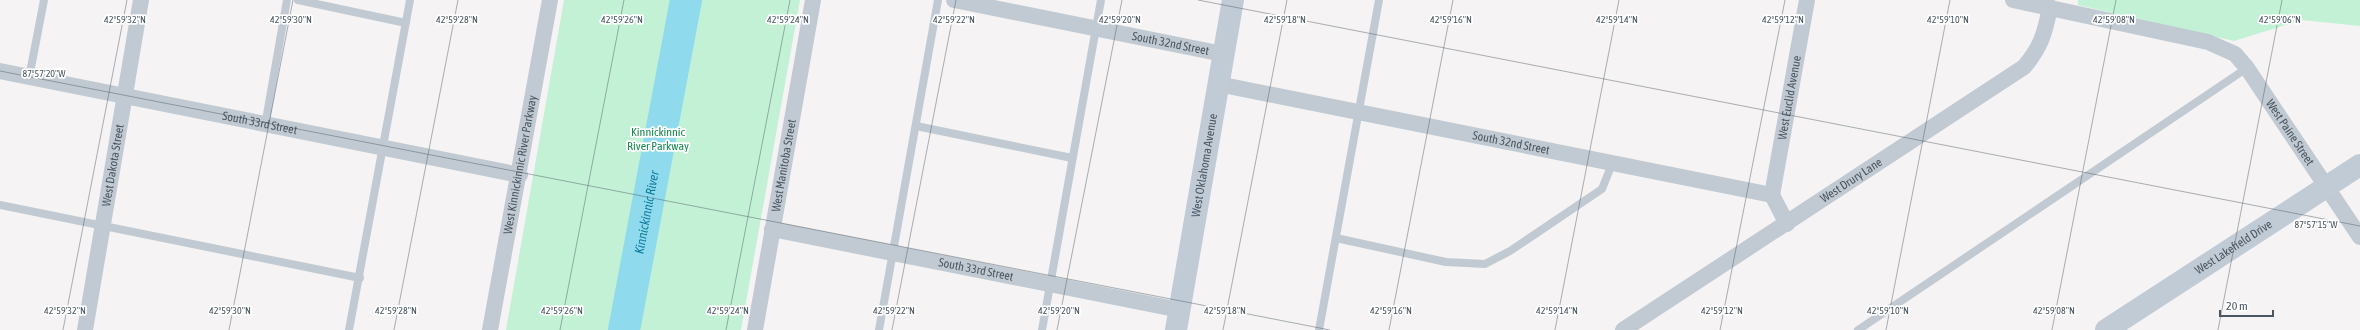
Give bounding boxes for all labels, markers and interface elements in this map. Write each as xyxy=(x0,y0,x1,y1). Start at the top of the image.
text: 42°59'32"N xyxy=(104,14,146,25)
text: 42°59'30"N xyxy=(270,14,312,25)
text: 42°59'28"N xyxy=(436,14,478,25)
text: 42°59'26"N xyxy=(601,14,643,25)
text: 42°59'24"N xyxy=(767,14,809,25)
text: 42°59'22"N xyxy=(933,14,975,25)
text: 42°59'20"N xyxy=(1099,14,1141,25)
text: 42°59'18"N xyxy=(1264,14,1306,25)
text: 42°59'16"N xyxy=(1430,14,1472,25)
text: 42°59'14"N xyxy=(1596,14,1638,25)
text: 42°59'12"N xyxy=(1762,14,1804,25)
text: 42°59'10"N xyxy=(1927,14,1969,25)
text: 42°59'08"N xyxy=(2093,14,2135,25)
text: 42°59'06"N xyxy=(2259,14,2301,25)
street label: South 32nd Street xyxy=(1131,29,1211,58)
street label: West Euclid Avenue xyxy=(1775,54,1804,141)
text: 87°57'20"W xyxy=(22,68,66,79)
street label: West Kinnickinnic River Parkway xyxy=(501,94,540,235)
street label: West Paine Street xyxy=(2263,97,2317,169)
street label: South 33rd Street xyxy=(221,109,299,137)
street label: West Oklahoma Avenue xyxy=(1189,113,1220,218)
street label: West Manitoba Street xyxy=(769,118,799,213)
street label: West Dakota Street xyxy=(99,123,127,208)
park label: Kinnickinnic River Parkway xyxy=(627,125,689,153)
street label: South 32nd Street xyxy=(1471,128,1551,157)
street label: West Drury Lane xyxy=(1818,155,1885,206)
water label: Kinnickinnic River xyxy=(631,168,662,255)
street label: West Lakefield Drive xyxy=(2192,217,2275,277)
text: 87°57'15"W xyxy=(2294,219,2338,230)
street label: South 33rd Street xyxy=(937,255,1015,284)
scale bar xyxy=(2220,292,2273,318)
text: 20 m xyxy=(2226,299,2248,313)
text: 42°59'32"N xyxy=(44,305,86,316)
text: 42°59'30"N xyxy=(209,305,251,316)
text: 42°59'28"N xyxy=(375,305,417,316)
text: 42°59'26"N xyxy=(541,305,583,316)
text: 42°59'24"N xyxy=(707,305,749,316)
text: 42°59'22"N xyxy=(873,305,915,316)
text: 42°59'20"N xyxy=(1038,305,1080,316)
text: 42°59'18"N xyxy=(1204,305,1246,316)
text: 42°59'16"N xyxy=(1370,305,1412,316)
text: 42°59'14"N xyxy=(1536,305,1578,316)
text: 42°59'12"N xyxy=(1701,305,1743,316)
text: 42°59'10"N xyxy=(1867,305,1909,316)
text: 42°59'08"N xyxy=(2033,305,2075,316)

